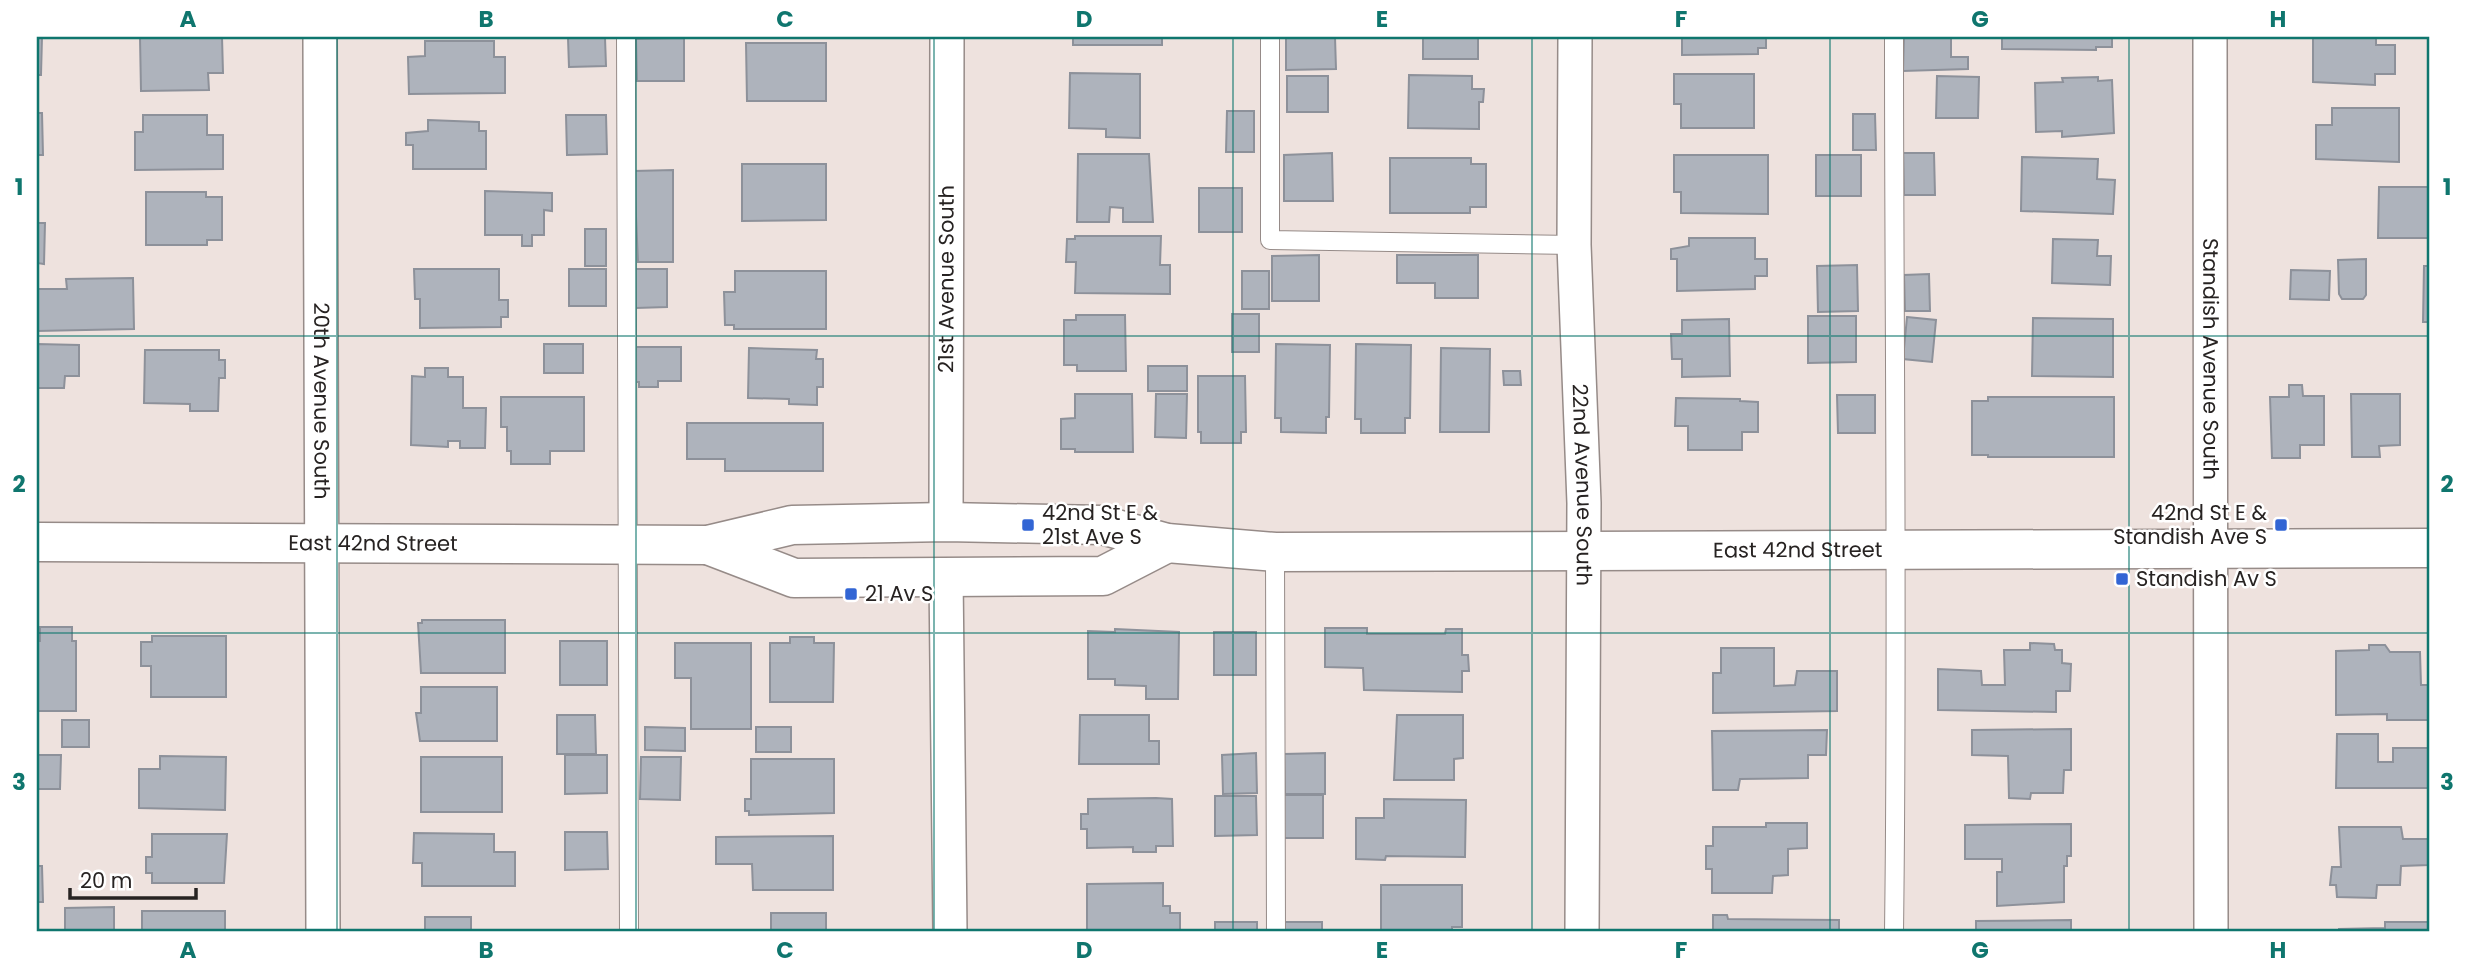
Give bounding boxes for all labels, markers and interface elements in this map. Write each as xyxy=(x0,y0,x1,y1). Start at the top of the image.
text: A xyxy=(180,3,197,35)
text: B xyxy=(478,3,494,35)
text: C xyxy=(776,3,794,35)
text: D xyxy=(1076,3,1092,35)
text: E xyxy=(1376,3,1388,35)
text: F xyxy=(1675,3,1687,35)
text: G xyxy=(1971,3,1989,35)
text: H xyxy=(2270,3,2286,35)
text: 1 xyxy=(15,171,23,203)
text: 1 xyxy=(2443,171,2451,203)
street label: 21st Avenue South xyxy=(931,185,961,373)
street label: Standish Avenue South xyxy=(2196,238,2225,480)
street label: 20th Avenue South xyxy=(307,303,337,499)
street label: 22nd Avenue South xyxy=(1565,383,1599,586)
text: 2 xyxy=(12,468,26,500)
text: 2 xyxy=(2440,468,2454,500)
place label: 42nd St E & 21st Ave S xyxy=(1042,498,1158,551)
place label: 42nd St E & Standish Ave S xyxy=(2113,498,2267,551)
marker: 42nd St E & 21st Ave S xyxy=(1020,517,1036,533)
marker: 42nd St E & Standish Ave S xyxy=(2273,517,2289,533)
street label: East 42nd Street xyxy=(288,528,458,558)
street label: East 42nd Street xyxy=(1713,535,1882,564)
place label: Standish Av S xyxy=(2136,564,2277,593)
marker: Standish Av S xyxy=(2114,571,2130,587)
place label: 21 Av S xyxy=(865,579,933,608)
marker: 21 Av S xyxy=(843,586,859,602)
text: 3 xyxy=(12,766,26,798)
text: 3 xyxy=(2440,766,2454,798)
scale bar xyxy=(70,857,196,901)
text: 20 m xyxy=(80,866,133,895)
text: A xyxy=(180,934,197,966)
text: B xyxy=(478,934,494,966)
text: C xyxy=(776,934,794,966)
text: D xyxy=(1076,934,1092,966)
text: E xyxy=(1376,934,1388,966)
text: F xyxy=(1675,934,1687,966)
text: G xyxy=(1971,934,1989,966)
text: H xyxy=(2270,934,2286,966)

